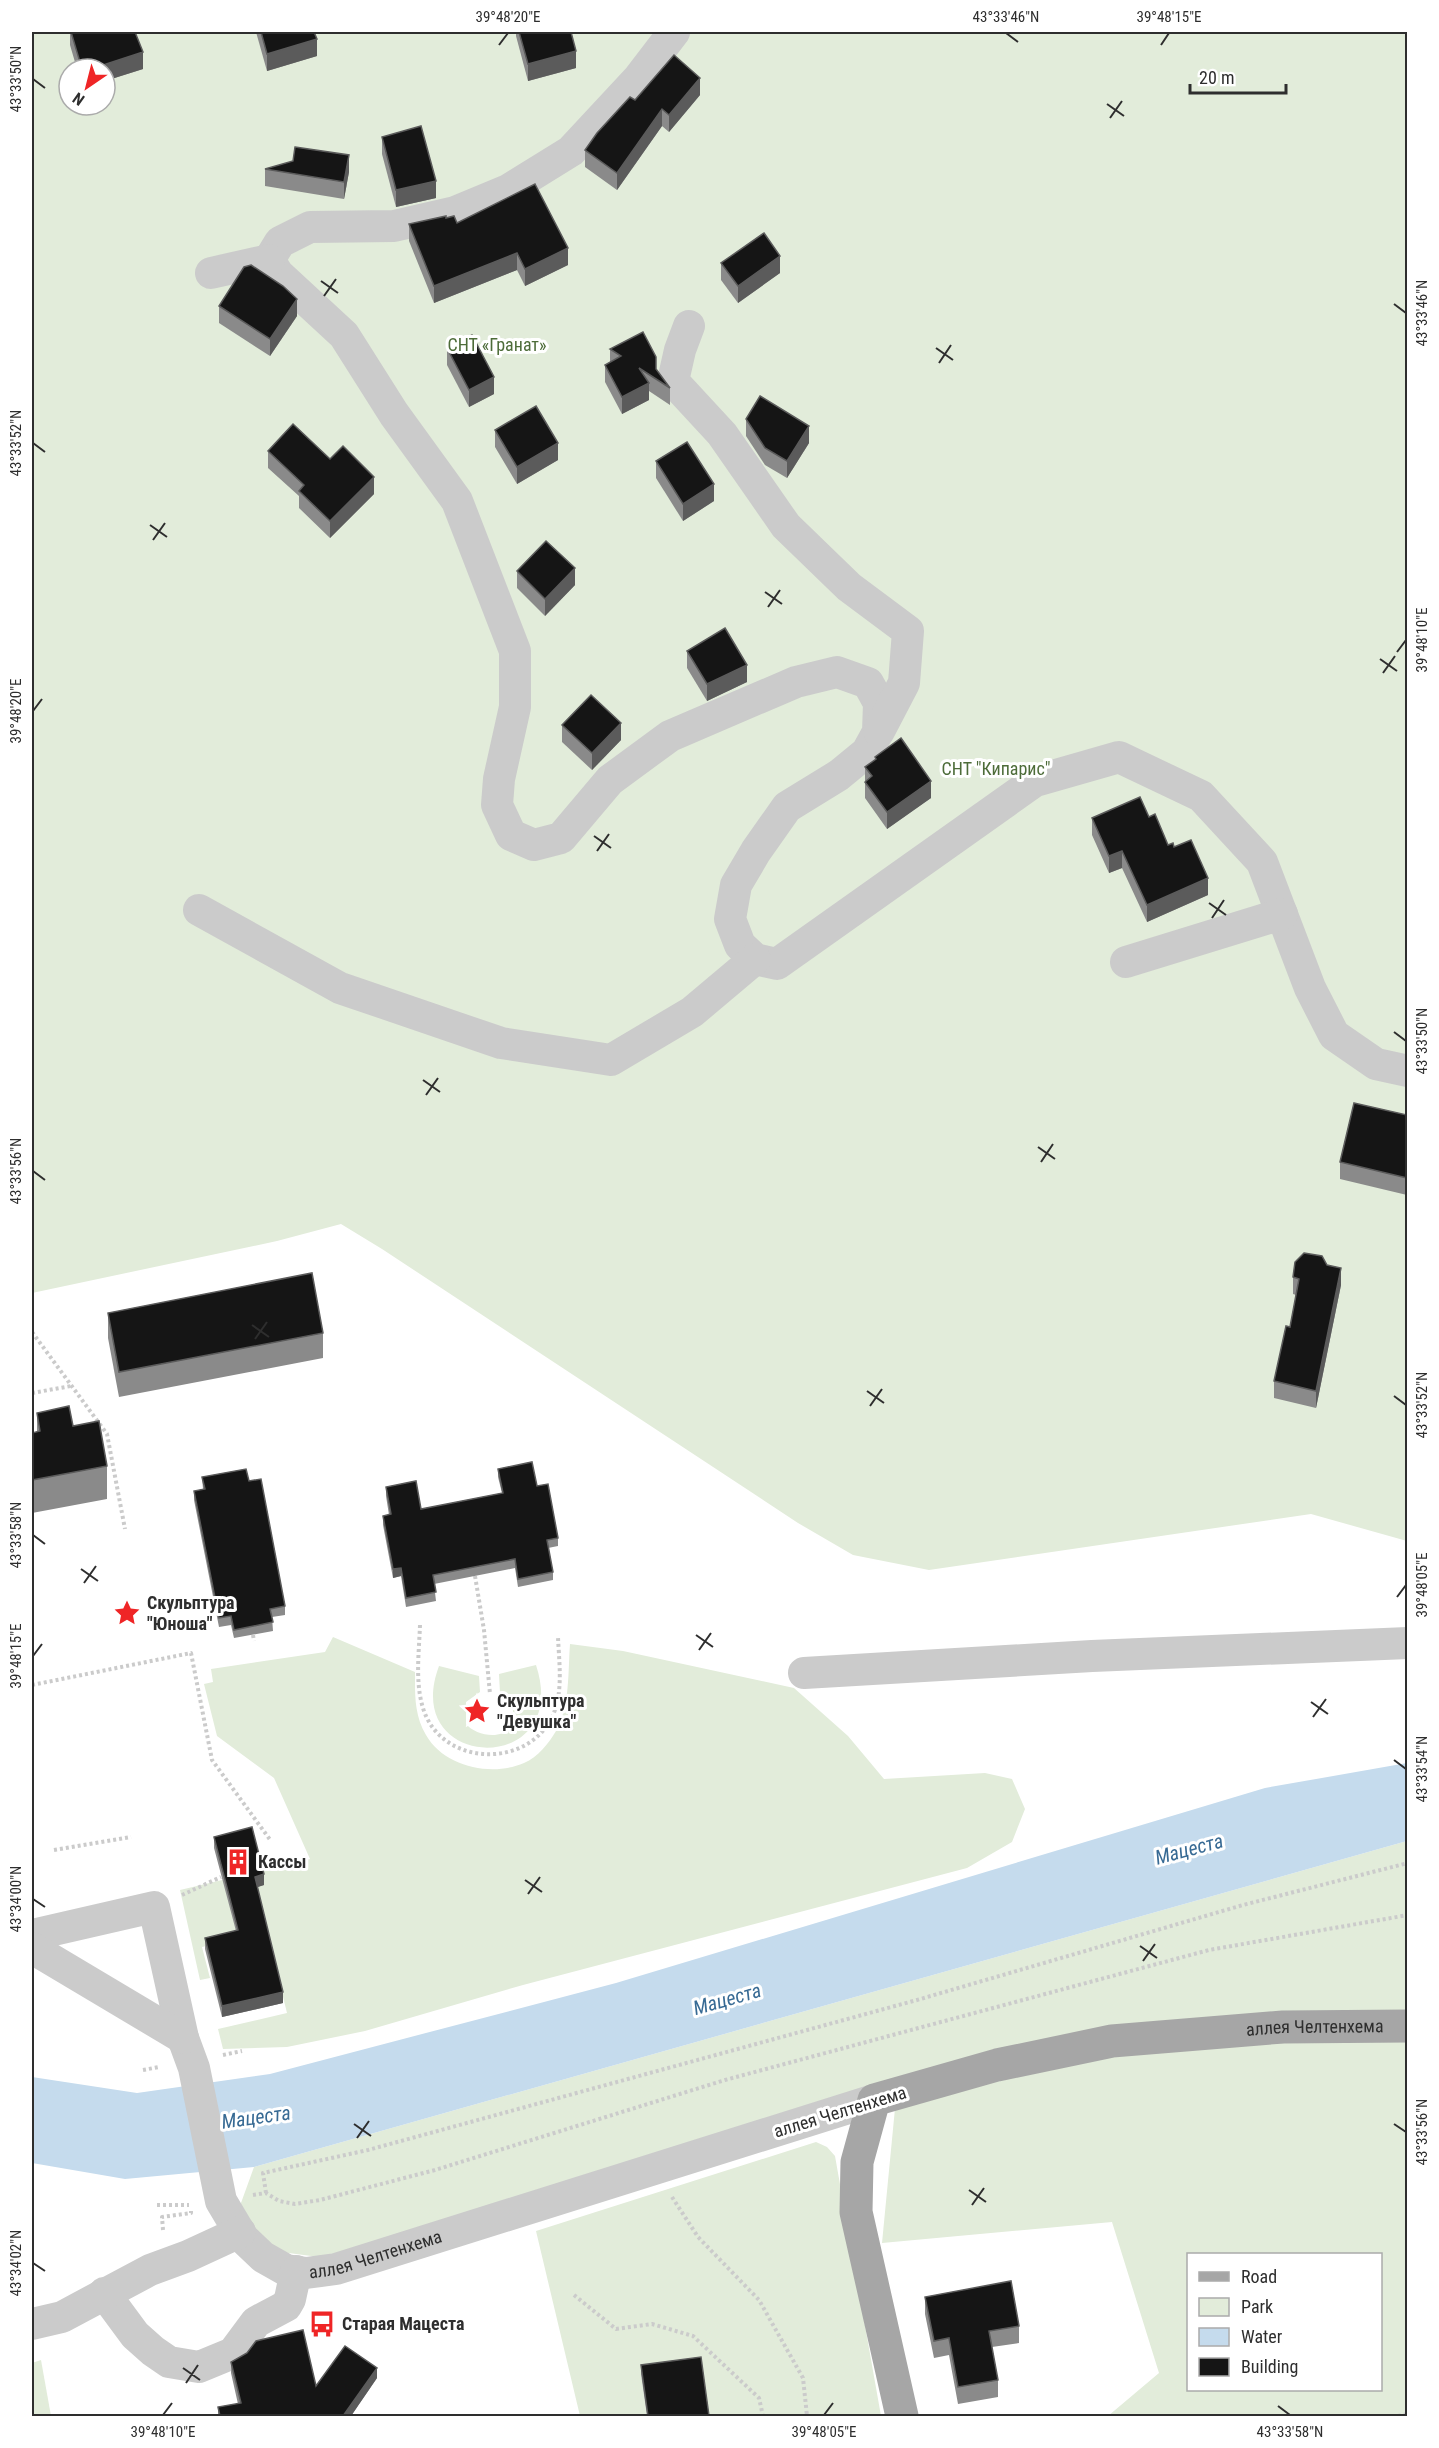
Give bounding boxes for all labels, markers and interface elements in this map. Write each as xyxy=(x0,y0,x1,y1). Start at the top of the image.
text: 39°48'20"E xyxy=(476,8,540,26)
text: 43°33'46"N xyxy=(973,8,1039,26)
text: 39°48'15"E xyxy=(1137,8,1201,26)
text: 43°33'50"N xyxy=(7,46,25,112)
north arrow xyxy=(57,57,117,117)
scale bar xyxy=(1190,57,1286,95)
text: 20 m xyxy=(1199,67,1234,88)
text: N xyxy=(69,88,88,109)
text: 43°33'46"N xyxy=(1413,280,1431,346)
park label: СНТ «Гранат» xyxy=(447,334,547,355)
text: 43°33'52"N xyxy=(7,410,25,476)
text: 39°48'10"E xyxy=(1413,608,1431,672)
text: 39°48'20"E xyxy=(7,679,25,743)
park label: СНТ "Кипарис" xyxy=(942,758,1050,779)
text: 43°33'50"N xyxy=(1413,1008,1431,1074)
text: 43°33'56"N xyxy=(7,1138,25,1204)
text: 43°33'52"N xyxy=(1413,1372,1431,1438)
text: 43°33'58"N xyxy=(7,1502,25,1568)
text: 39°48'05"E xyxy=(1413,1553,1431,1617)
place label: Скульптура "Юноша" xyxy=(147,1592,235,1634)
place icon: Скульптура "Юноша" xyxy=(112,1598,142,1628)
text: 39°48'15"E xyxy=(7,1624,25,1688)
place label: Скульптура "Девушка" xyxy=(497,1690,585,1732)
place icon: Скульптура "Девушка" xyxy=(462,1696,492,1726)
text: 43°33'54"N xyxy=(1413,1736,1431,1802)
water label: Мацеста xyxy=(1152,1828,1226,1870)
building icon: Кассы xyxy=(223,1847,253,1877)
place label: Кассы xyxy=(258,1851,306,1872)
text: 43°34'00"N xyxy=(7,1866,25,1932)
water label: Мацеста xyxy=(690,1978,764,2020)
street label: аллея Челтенхема xyxy=(1245,2015,1384,2040)
street label: аллея Челтенхема xyxy=(771,2081,909,2142)
text: 43°33'56"N xyxy=(1413,2099,1431,2165)
water label: Мацеста xyxy=(220,2100,292,2134)
street label: аллея Челтенхема xyxy=(307,2225,444,2283)
text: 43°34'02"N xyxy=(7,2230,25,2296)
legend xyxy=(1187,2253,1382,2391)
text: Road xyxy=(1241,2266,1277,2287)
text: Park xyxy=(1241,2296,1273,2317)
bus stop icon: Старая Мацеста xyxy=(307,2309,337,2339)
place label: Старая Мацеста xyxy=(342,2313,464,2334)
text: Water xyxy=(1241,2326,1283,2347)
text: Building xyxy=(1241,2356,1298,2377)
text: 39°48'10"E xyxy=(131,2423,195,2441)
text: 39°48'05"E xyxy=(792,2423,856,2441)
text: 43°33'58"N xyxy=(1257,2423,1323,2441)

